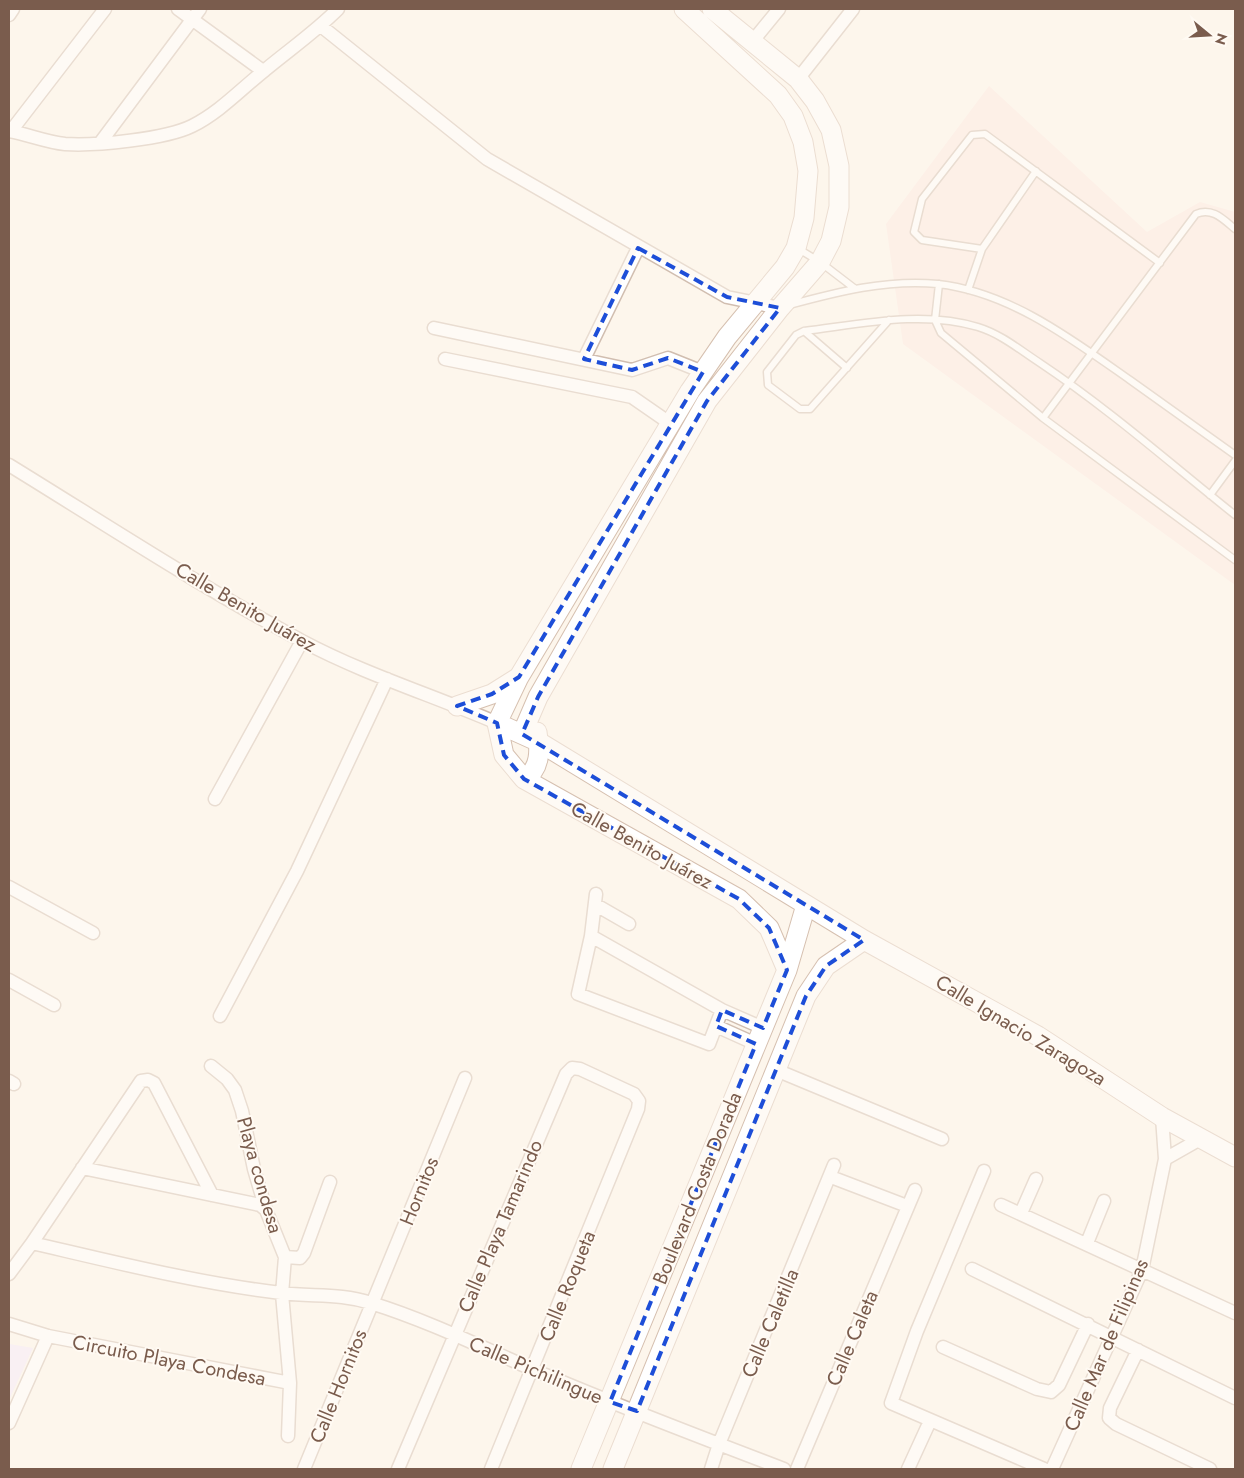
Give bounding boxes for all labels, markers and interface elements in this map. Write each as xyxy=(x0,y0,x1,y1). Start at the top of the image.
north arrow xyxy=(1184,10,1234,60)
text: N xyxy=(1210,31,1233,47)
street label: Calle Benito Juárez xyxy=(170,555,322,660)
street label: Calle Benito Juárez xyxy=(565,794,718,897)
street label: Calle Ignacio Zaragoza xyxy=(930,968,1112,1093)
street label: Boulevard Costa Dorada xyxy=(646,1088,749,1289)
street label: Playa condesa xyxy=(229,1114,290,1237)
street label: Calle Playa Tamarindo xyxy=(451,1135,550,1317)
street label: Hornitos xyxy=(393,1153,446,1230)
street label: Calle Roqueta xyxy=(532,1226,603,1346)
street label: Calle Mar de Filipinas xyxy=(1057,1254,1156,1436)
street label: Calle Caletilla xyxy=(734,1264,806,1382)
street label: Calle Caleta xyxy=(819,1286,886,1391)
street label: Calle Hornitos xyxy=(302,1325,374,1447)
street label: Circuito Playa Condesa xyxy=(70,1328,268,1393)
street label: Calle Pichilingue xyxy=(464,1329,607,1412)

